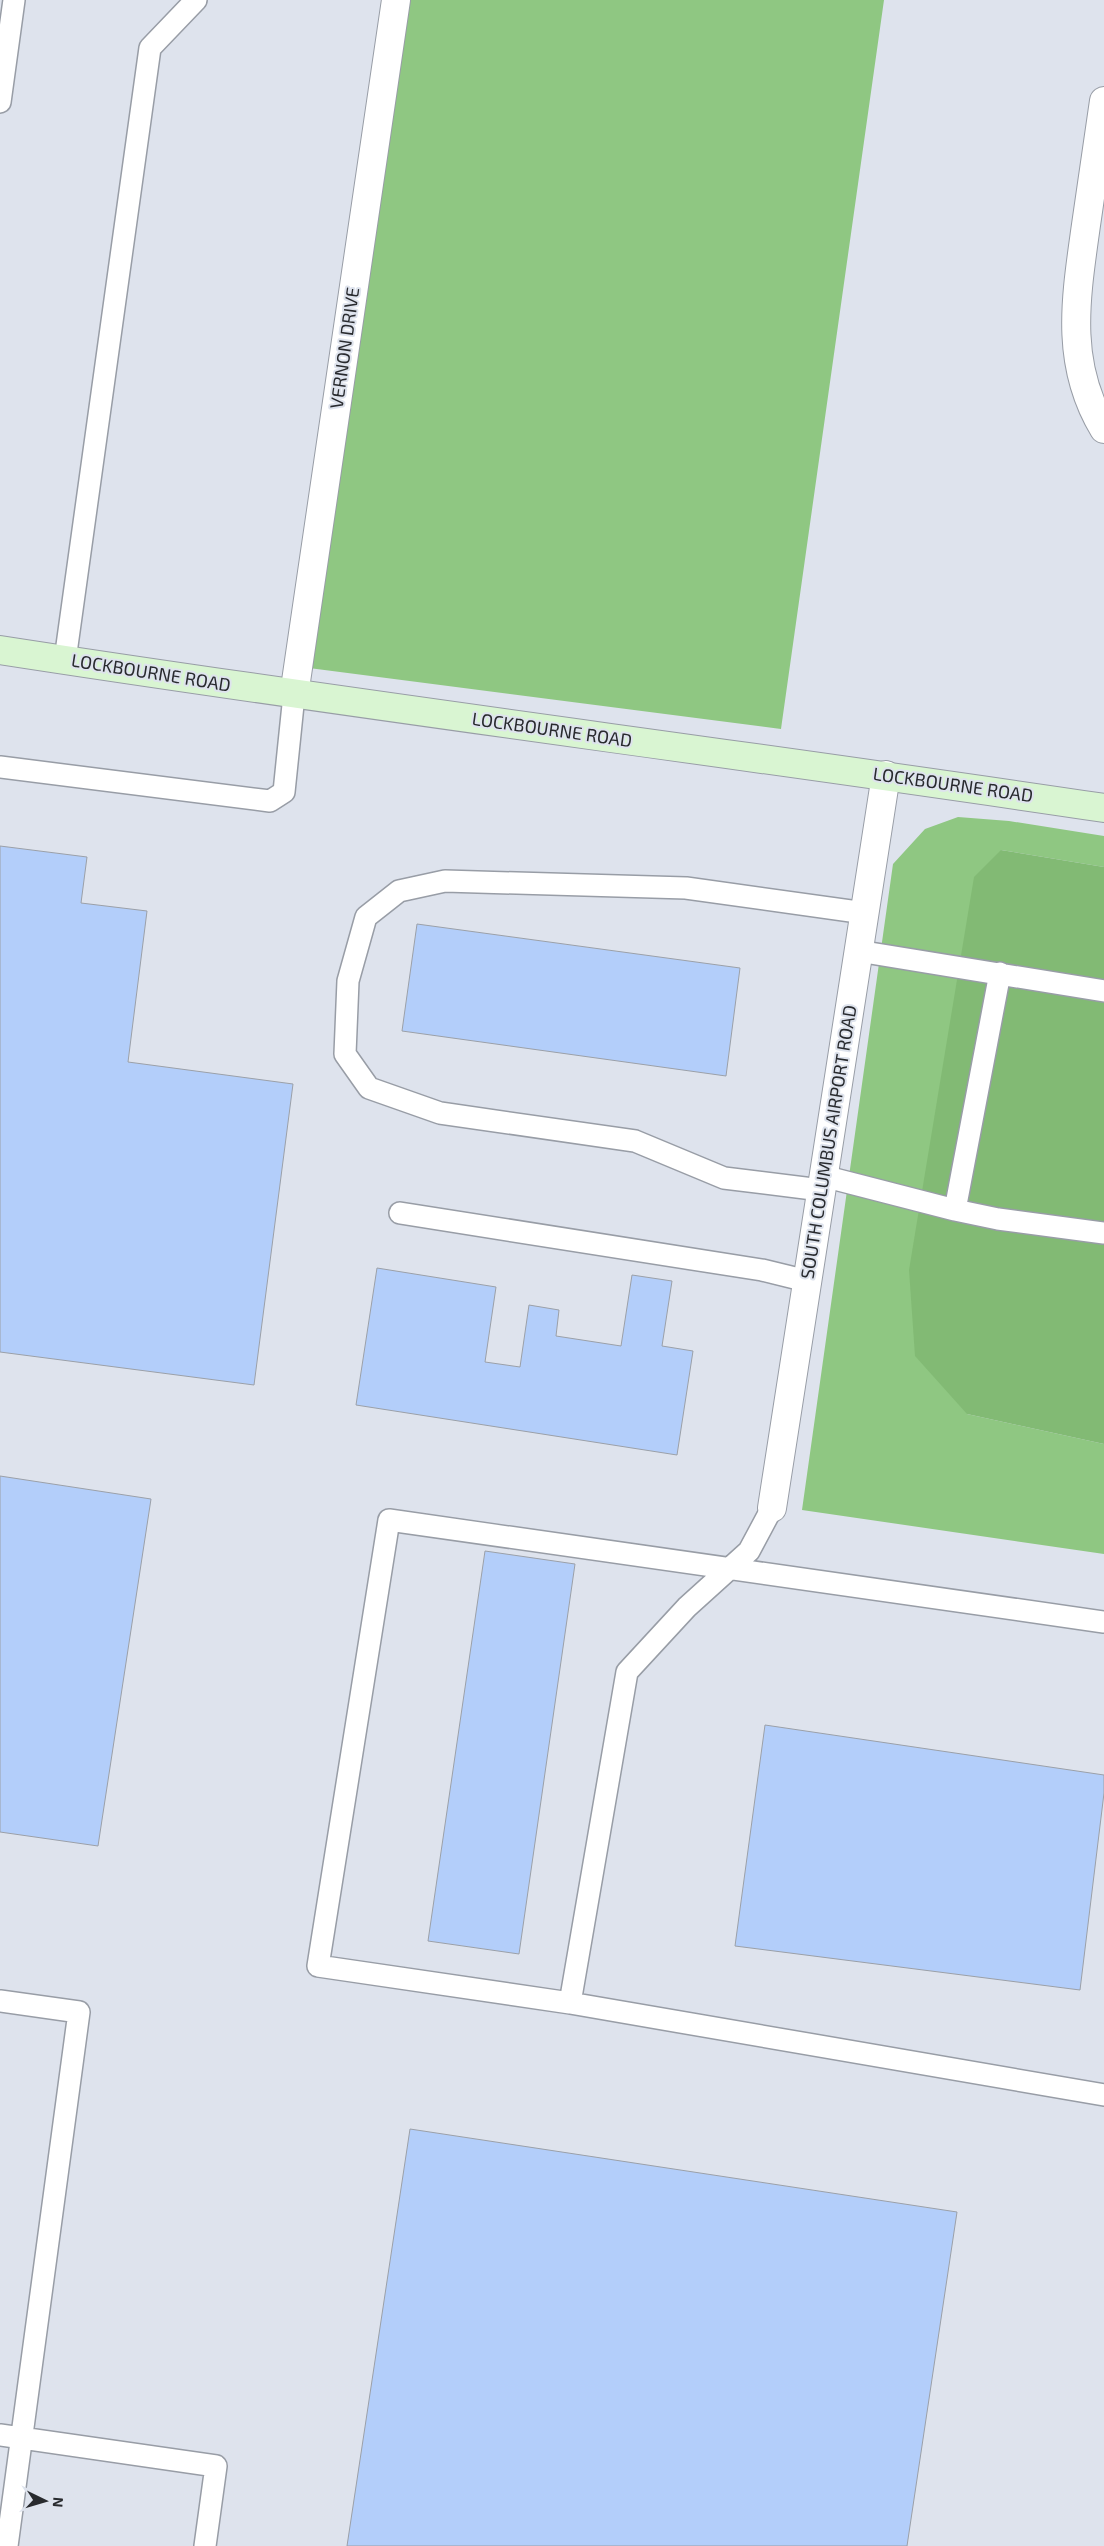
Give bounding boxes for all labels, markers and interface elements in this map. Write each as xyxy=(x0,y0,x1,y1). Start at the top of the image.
street label: VERNON DRIVE xyxy=(325,286,363,410)
street label: LOCKBOURNE ROAD xyxy=(70,649,232,695)
street label: LOCKBOURNE ROAD xyxy=(471,707,633,751)
street label: LOCKBOURNE ROAD xyxy=(872,762,1034,806)
street label: SOUTH COLUMBUS AIRPORT ROAD xyxy=(795,1003,861,1280)
north arrow xyxy=(20,2476,70,2526)
text: N xyxy=(50,2496,67,2508)

